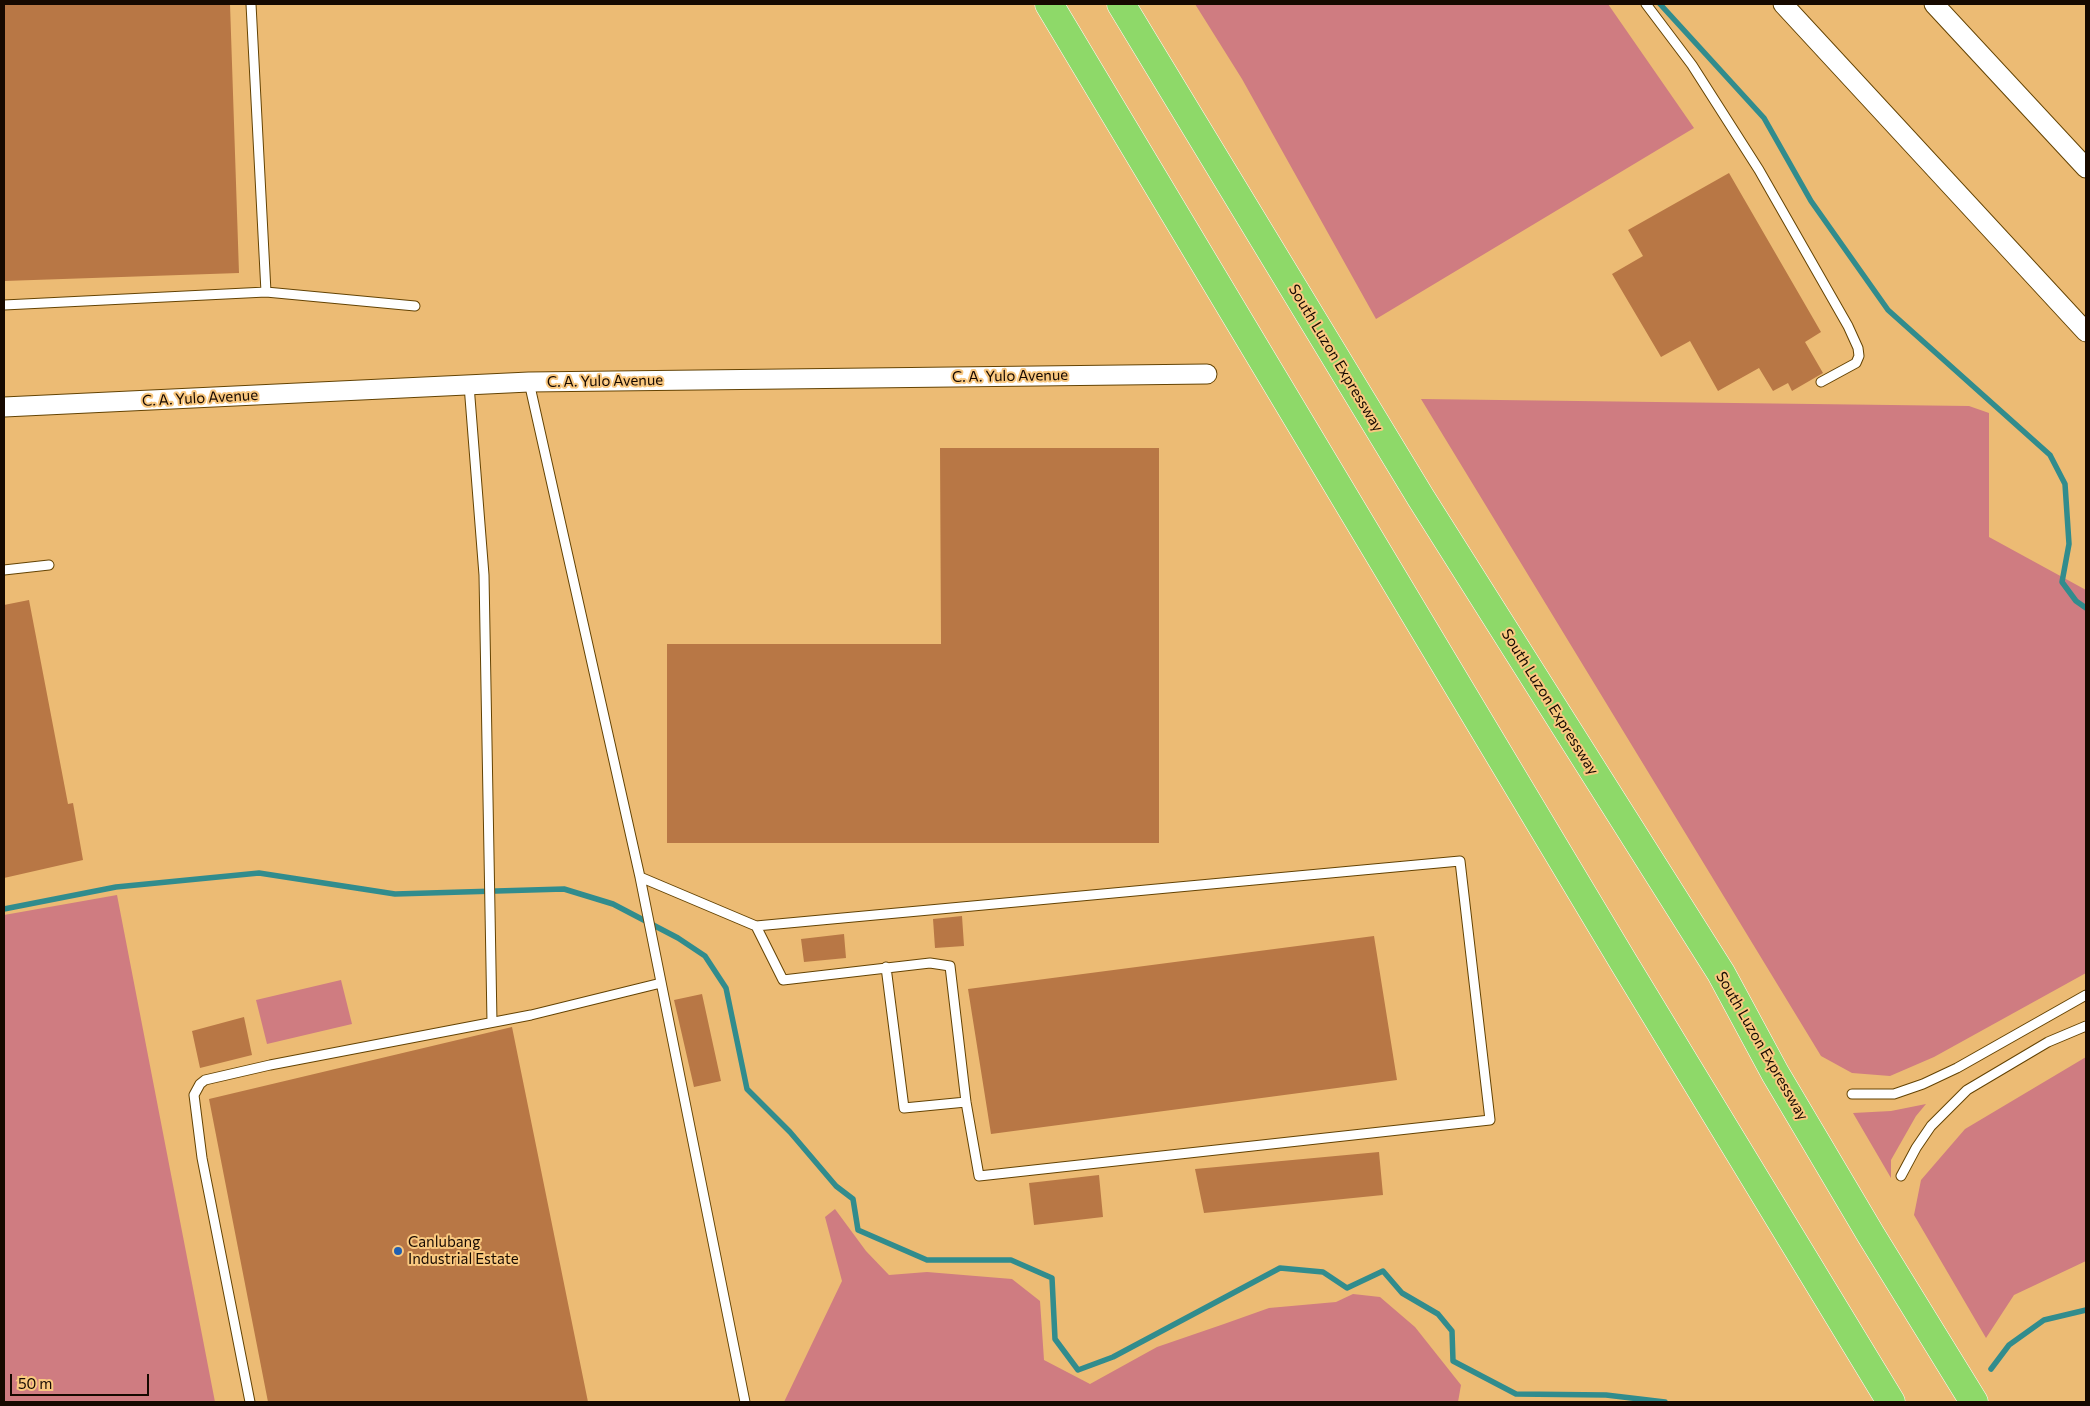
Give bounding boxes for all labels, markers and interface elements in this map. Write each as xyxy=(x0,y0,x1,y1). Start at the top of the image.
street label: South Luzon Expressway xyxy=(1285,281,1387,435)
street label: C. A. Yulo Avenue xyxy=(952,366,1068,386)
street label: C. A. Yulo Avenue xyxy=(547,371,663,391)
street label: C. A. Yulo Avenue xyxy=(141,386,259,410)
street label: South Luzon Expressway xyxy=(1498,626,1602,778)
street label: South Luzon Expressway xyxy=(1712,968,1812,1124)
place label: Canlubang Industrial Estate xyxy=(408,1233,519,1268)
marker: Canlubang Industrial Estate xyxy=(392,1245,404,1257)
scale bar xyxy=(12,1364,151,1396)
text: 50 m xyxy=(18,1374,52,1392)

